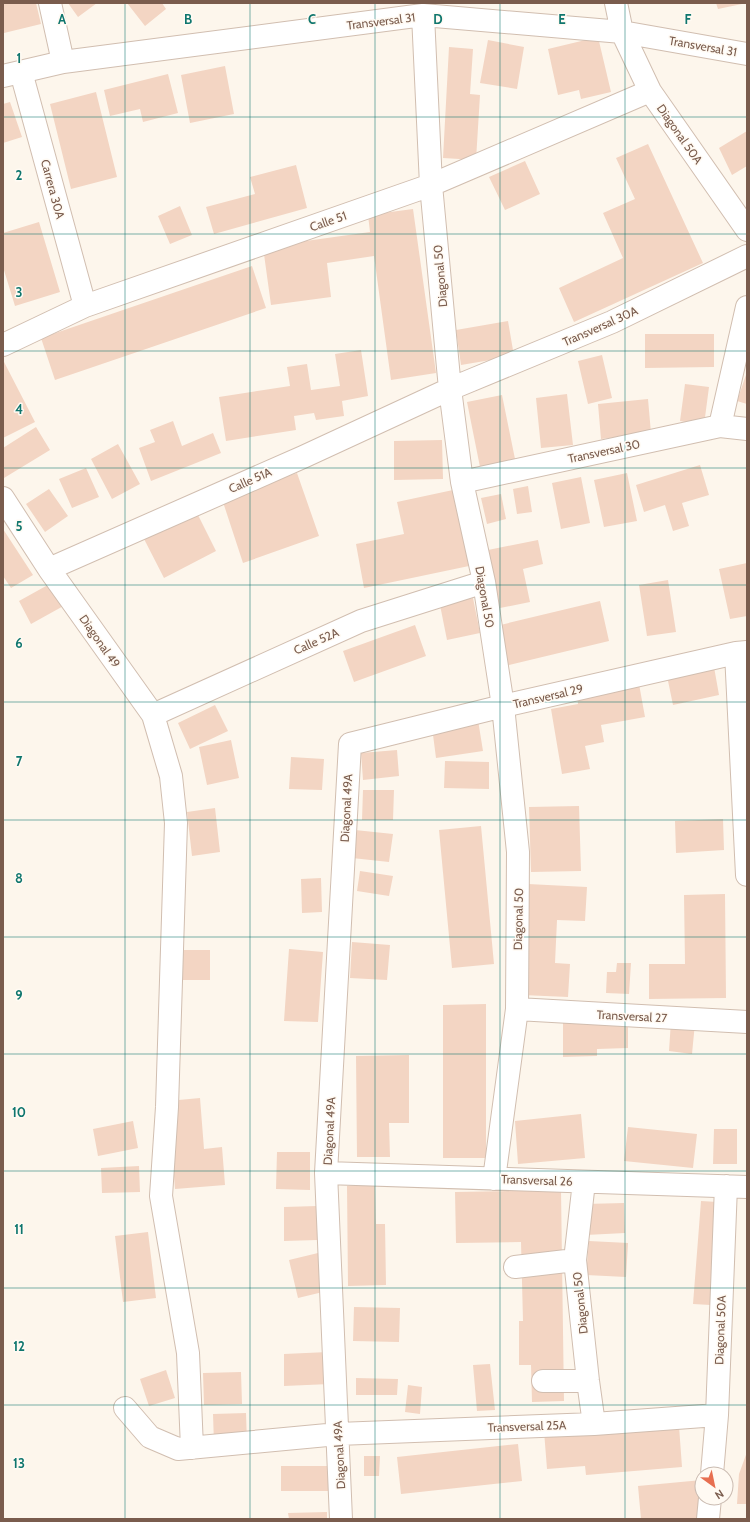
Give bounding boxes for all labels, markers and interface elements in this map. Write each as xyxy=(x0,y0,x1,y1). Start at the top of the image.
street label: Transversal 31 xyxy=(346,9,416,33)
text: A xyxy=(58,11,67,27)
text: B xyxy=(184,11,192,27)
text: C xyxy=(308,11,316,27)
text: D xyxy=(433,11,443,27)
text: E xyxy=(558,11,566,27)
text: F xyxy=(685,11,692,27)
street label: Transversal 31 xyxy=(668,33,738,59)
text: 1 xyxy=(17,50,21,66)
street label: Diagonal 50A xyxy=(654,101,706,167)
street label: Carrera 30A xyxy=(38,158,68,221)
text: 2 xyxy=(16,167,23,183)
street label: Calle 51 xyxy=(308,208,348,234)
street label: Diagonal 50 xyxy=(430,244,450,308)
text: 3 xyxy=(15,284,23,300)
street label: Transversal 30A xyxy=(560,303,640,349)
text: 4 xyxy=(15,401,23,417)
street label: Transversal 30 xyxy=(567,436,641,466)
street label: Calle 51A xyxy=(226,464,274,496)
text: 5 xyxy=(16,518,23,534)
street label: Diagonal 50 xyxy=(472,565,498,629)
street label: Diagonal 49 xyxy=(76,612,124,671)
street label: Calle 52A xyxy=(291,624,341,658)
text: 6 xyxy=(15,635,23,651)
street label: Transversal 29 xyxy=(511,681,585,711)
text: 7 xyxy=(16,753,23,769)
street label: Diagonal 49A xyxy=(337,773,355,843)
text: 8 xyxy=(15,870,23,886)
street label: Diagonal 50 xyxy=(510,888,526,950)
text: 9 xyxy=(15,987,23,1003)
street label: Transversal 27 xyxy=(596,1007,668,1025)
street label: Diagonal 49A xyxy=(320,1096,338,1166)
text: 10 xyxy=(12,1104,26,1120)
street label: Transversal 26 xyxy=(501,1171,573,1189)
text: 11 xyxy=(14,1221,24,1237)
street label: Diagonal 50 xyxy=(569,1271,591,1335)
street label: Diagonal 50A xyxy=(711,1294,729,1365)
text: 12 xyxy=(13,1338,25,1354)
street label: Transversal 25A xyxy=(487,1417,567,1435)
street label: Diagonal 49A xyxy=(330,1420,348,1490)
text: 13 xyxy=(13,1455,25,1471)
north arrow xyxy=(694,1466,734,1506)
text: N xyxy=(712,1486,727,1502)

